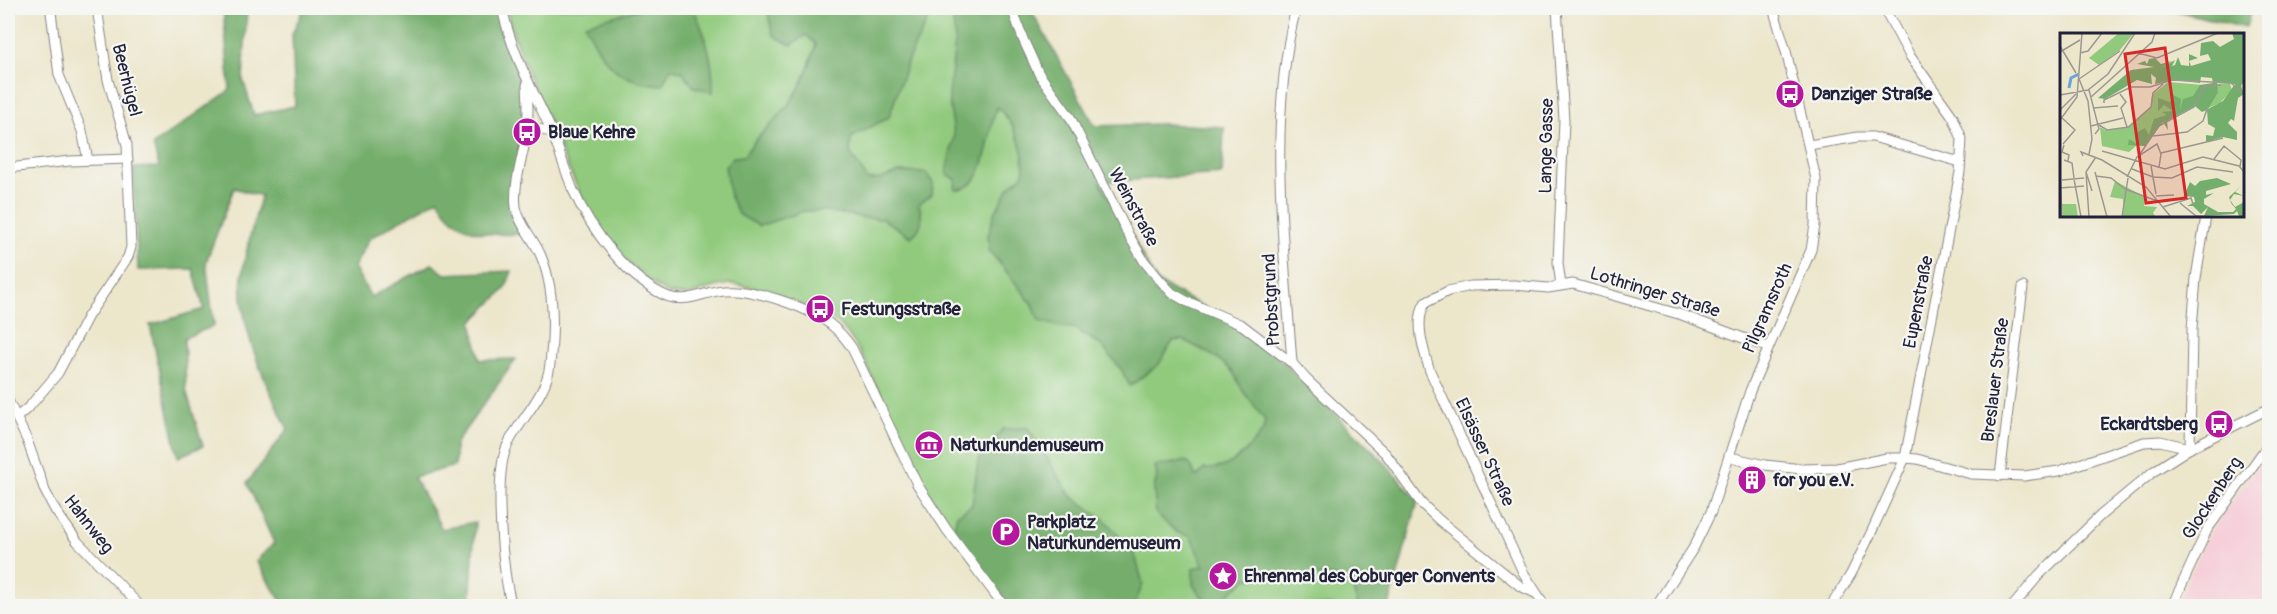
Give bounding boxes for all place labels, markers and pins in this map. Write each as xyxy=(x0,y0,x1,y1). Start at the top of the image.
bus stop icon: Danziger Straße xyxy=(1774,78,1806,110)
place label: Danziger Straße xyxy=(1811,83,1933,106)
bus stop icon: Blaue Kehre xyxy=(511,116,543,148)
place label: Blaue Kehre xyxy=(548,121,637,144)
bus stop icon: Festungsstraße xyxy=(804,293,836,325)
place label: Festungsstraße xyxy=(841,298,962,321)
bus stop icon: Eckardtsberg xyxy=(2203,408,2235,440)
place label: Eckardtsberg xyxy=(2100,413,2198,436)
museum icon: Naturkundemuseum xyxy=(913,429,945,461)
place label: Naturkundemuseum xyxy=(950,434,1104,457)
building icon: for you e.V. xyxy=(1736,464,1768,496)
place label: for you e.V. xyxy=(1773,469,1855,492)
place label: Parkplatz Naturkundemuseum xyxy=(1027,511,1181,555)
parking icon: Parkplatz Naturkundemuseum xyxy=(990,516,1022,548)
place icon: Ehrenmal des Coburger Convents xyxy=(1207,560,1239,592)
place label: Ehrenmal des Coburger Convents xyxy=(1244,565,1496,588)

